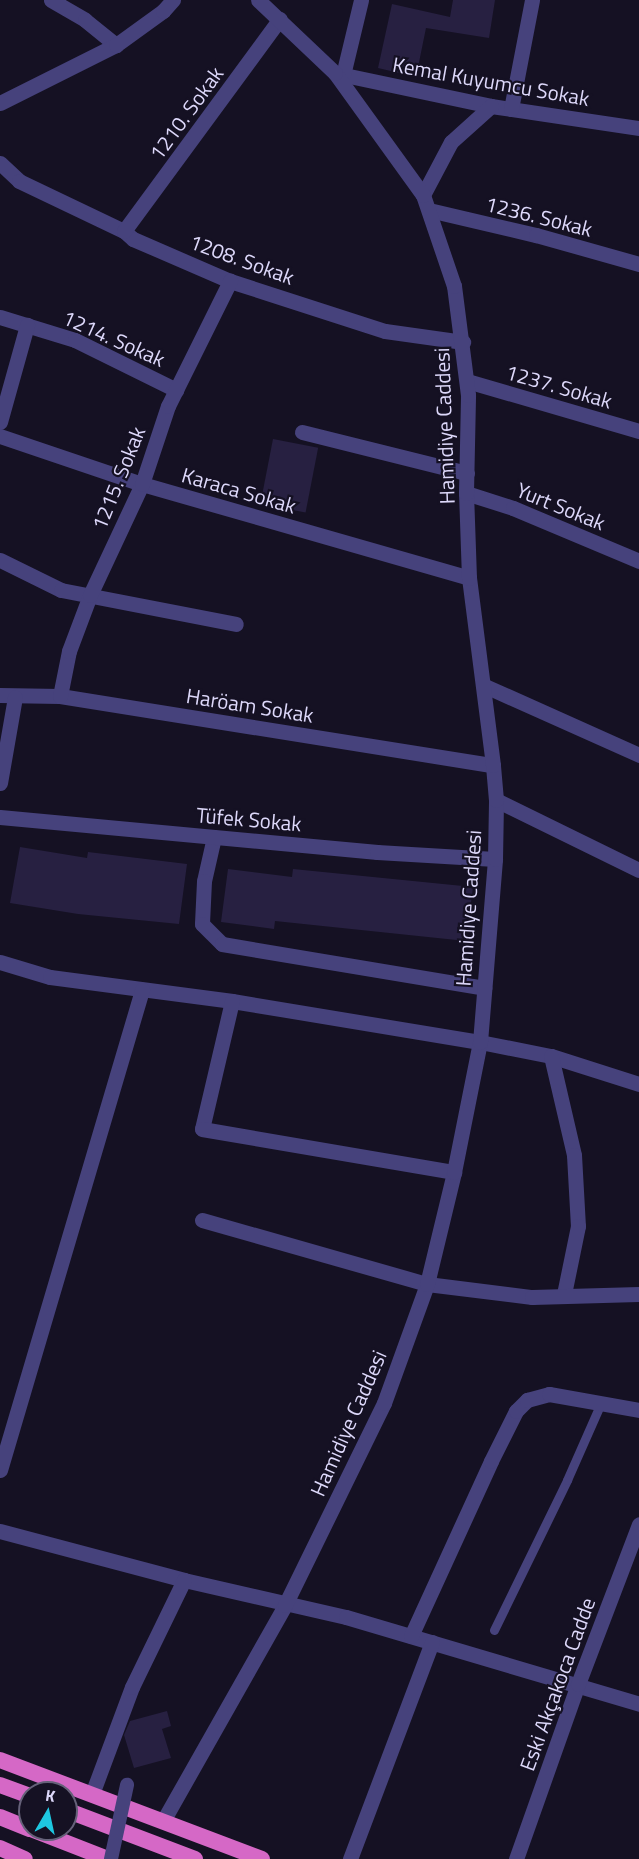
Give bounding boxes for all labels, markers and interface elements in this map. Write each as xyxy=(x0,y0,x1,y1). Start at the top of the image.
street label: Kemal Kuyumcu Sokak xyxy=(391,51,591,111)
street label: 1210. Sokak xyxy=(144,61,228,165)
street label: 1236. Sokak xyxy=(483,191,595,241)
street label: 1208. Sokak xyxy=(186,228,298,290)
street label: 1214. Sokak xyxy=(59,304,169,372)
street label: Hamidiye Caddesi xyxy=(429,347,459,505)
street label: 1237. Sokak xyxy=(503,359,615,413)
street label: 1215. Sokak xyxy=(86,423,150,533)
street label: Karaca Sokak xyxy=(179,462,299,518)
street label: Yurt Sokak xyxy=(513,477,609,535)
street label: Haröam Sokak xyxy=(185,682,315,728)
street label: Tüfek Sokak xyxy=(195,802,303,836)
street label: Hamidiye Caddesi xyxy=(450,829,486,987)
street label: Hamidiye Caddesi xyxy=(305,1346,391,1500)
street label: Eski Akçakoca Cadde xyxy=(514,1594,600,1774)
north arrow xyxy=(18,1781,78,1841)
text: K xyxy=(44,1783,57,1808)

